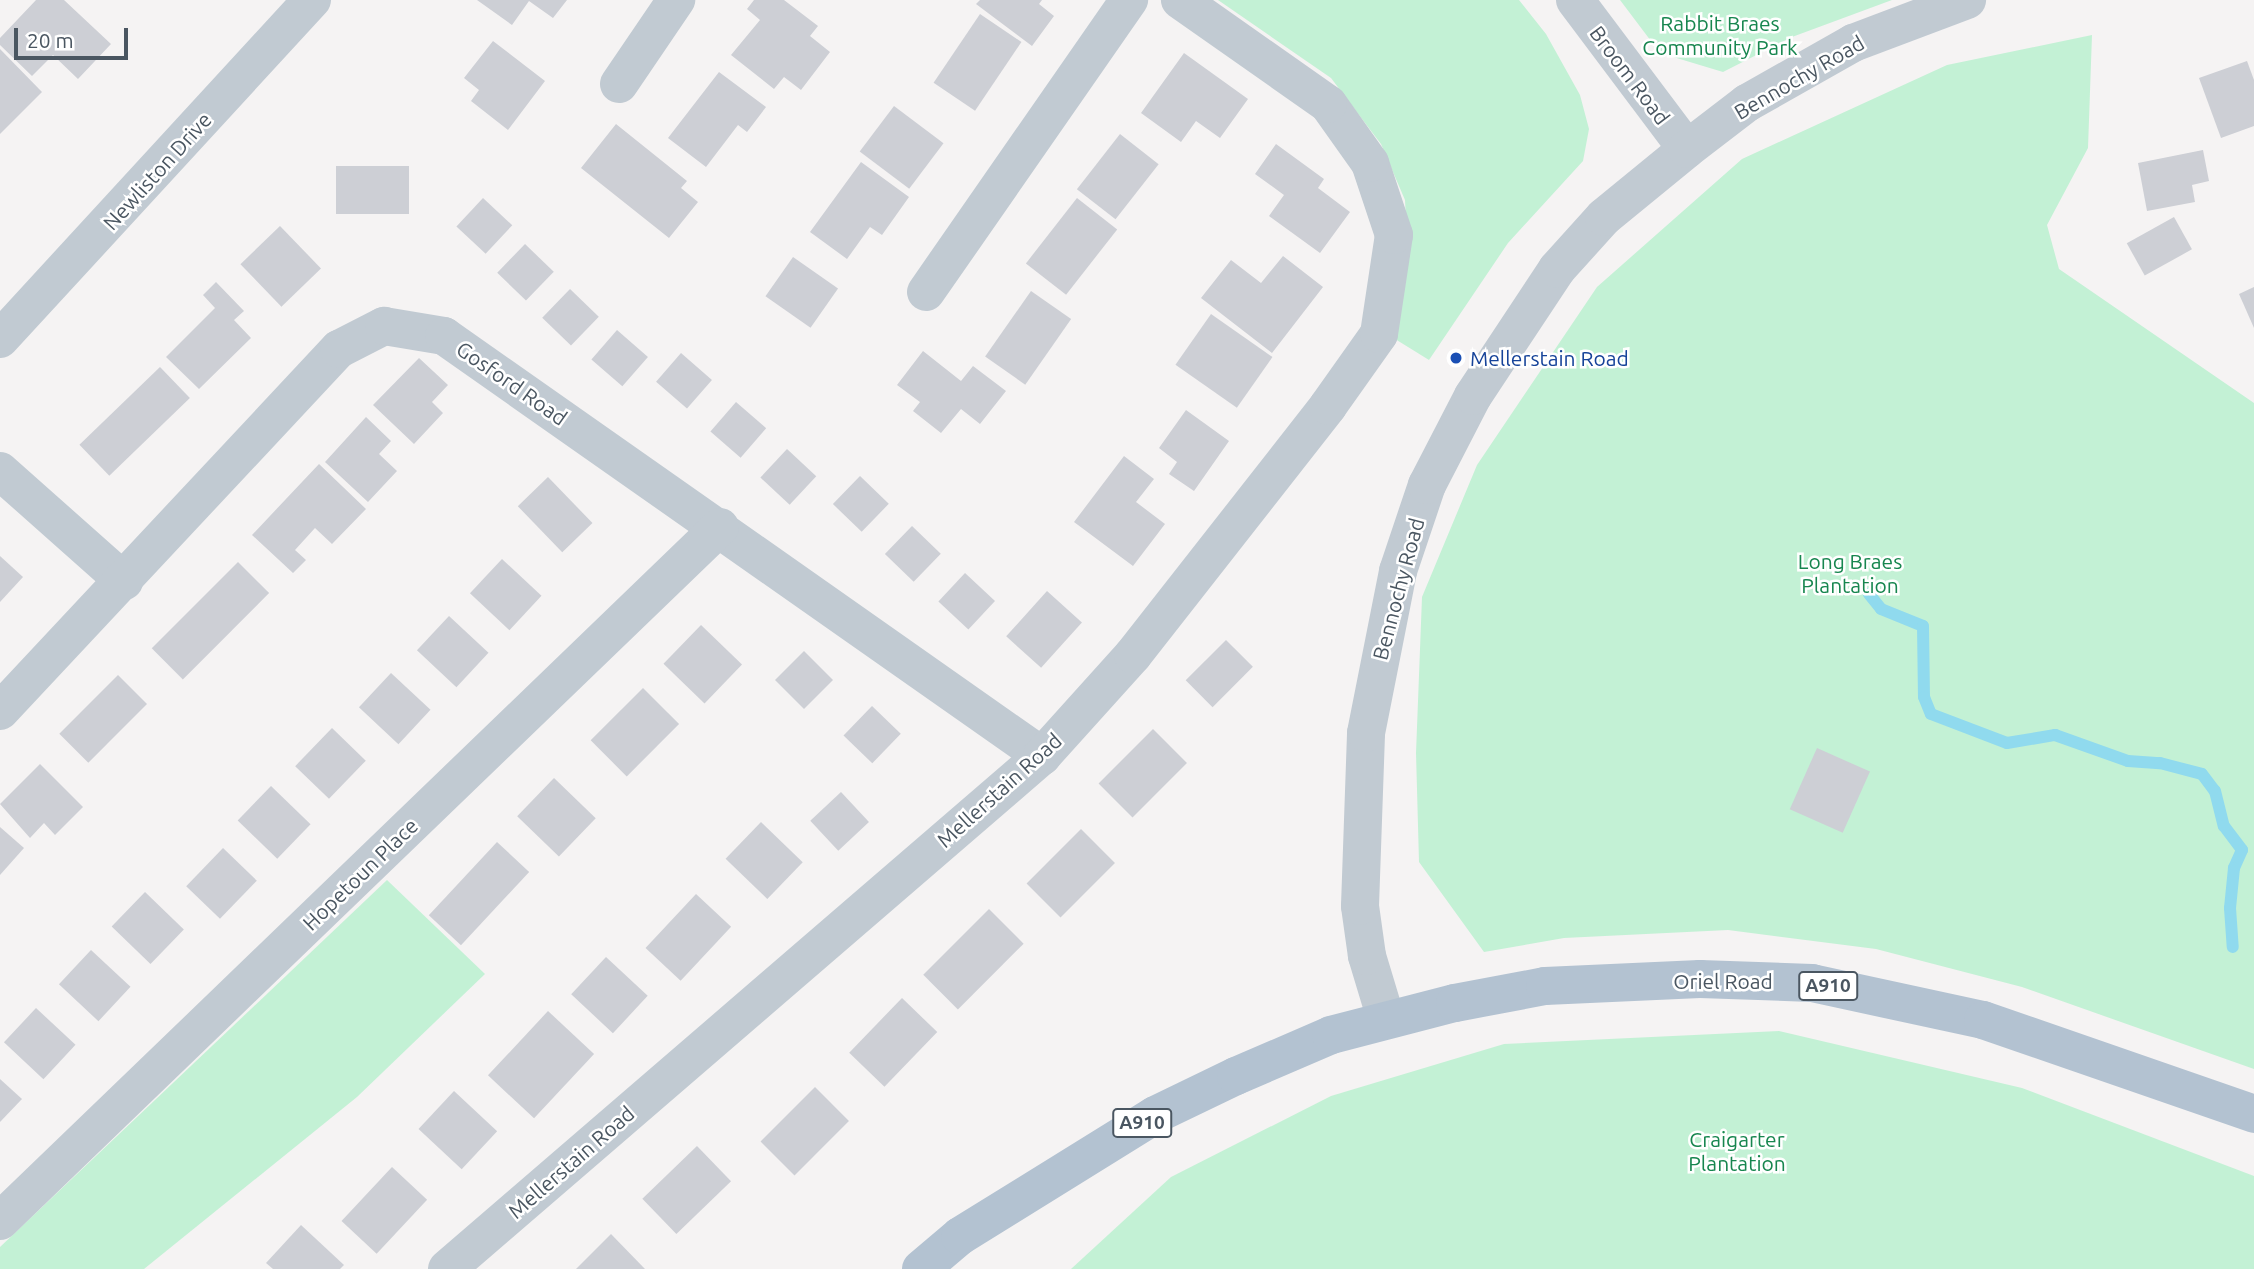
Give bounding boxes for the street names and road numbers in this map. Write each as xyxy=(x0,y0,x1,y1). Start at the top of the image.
street label: Broom Road xyxy=(1585,21,1675,129)
street label: Bennochy Road xyxy=(1729,30,1869,124)
street label: Newliston Drive xyxy=(98,107,216,235)
street label: Gosford Road xyxy=(452,336,572,430)
street label: Bennochy Road xyxy=(1367,515,1429,663)
street label: Mellerstain Road xyxy=(932,727,1066,853)
street label: Hopetoun Place xyxy=(297,813,423,935)
street label: Oriel Road xyxy=(1673,968,1773,994)
road number: A910 xyxy=(1797,970,1860,1002)
street label: Mellerstain Road xyxy=(503,1100,639,1224)
road number: A910 xyxy=(1110,1107,1174,1138)

